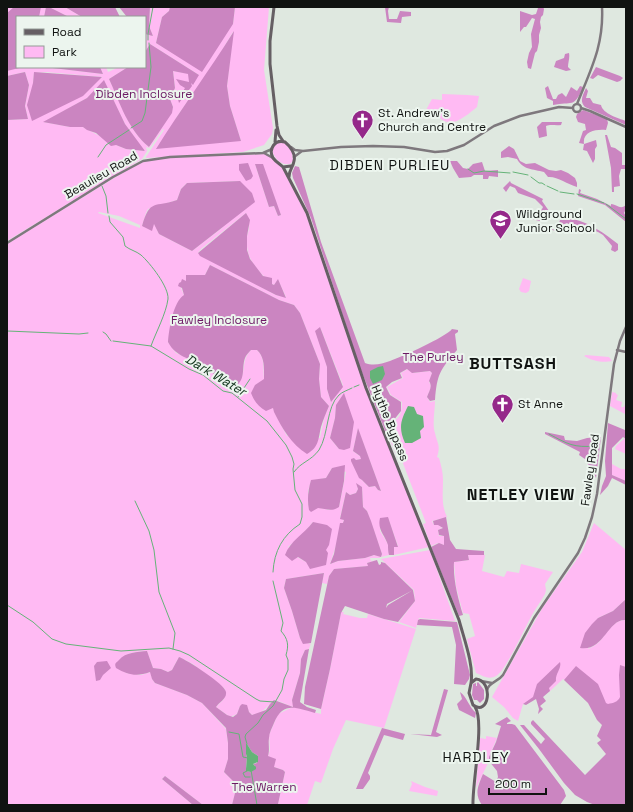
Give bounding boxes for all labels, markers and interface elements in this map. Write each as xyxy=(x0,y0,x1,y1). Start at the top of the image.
legend xyxy=(16,16,146,68)
text: Road xyxy=(52,24,81,40)
text: Park xyxy=(52,44,77,60)
park label: Dibden Inclosure xyxy=(96,86,192,102)
place label: St. Andrew's Church and Centre xyxy=(378,105,486,135)
church icon: St. Andrew's Church and Centre xyxy=(350,107,376,140)
street label: Beaulieu Road xyxy=(61,148,141,202)
district label: DIBDEN PURLIEU xyxy=(330,156,450,174)
place label: Wildground Junior School xyxy=(516,206,595,236)
school or university icon: Wildground Junior School xyxy=(487,208,513,241)
park label: Fawley Inclosure xyxy=(171,312,267,328)
park label: The Purley xyxy=(402,349,464,365)
water label: Dark Water xyxy=(183,350,251,401)
district label: BUTTSASH xyxy=(469,353,557,374)
street label: Hythe Bypass xyxy=(367,383,413,463)
church icon: St Anne xyxy=(490,391,516,424)
place label: St Anne xyxy=(518,396,563,412)
street label: Fawley Road xyxy=(577,433,603,507)
district label: NETLEY VIEW xyxy=(467,484,575,505)
district label: HARDLEY xyxy=(442,748,510,766)
scale bar xyxy=(489,770,546,796)
text: 200 m xyxy=(495,776,531,792)
park label: The Warren xyxy=(231,779,297,795)

